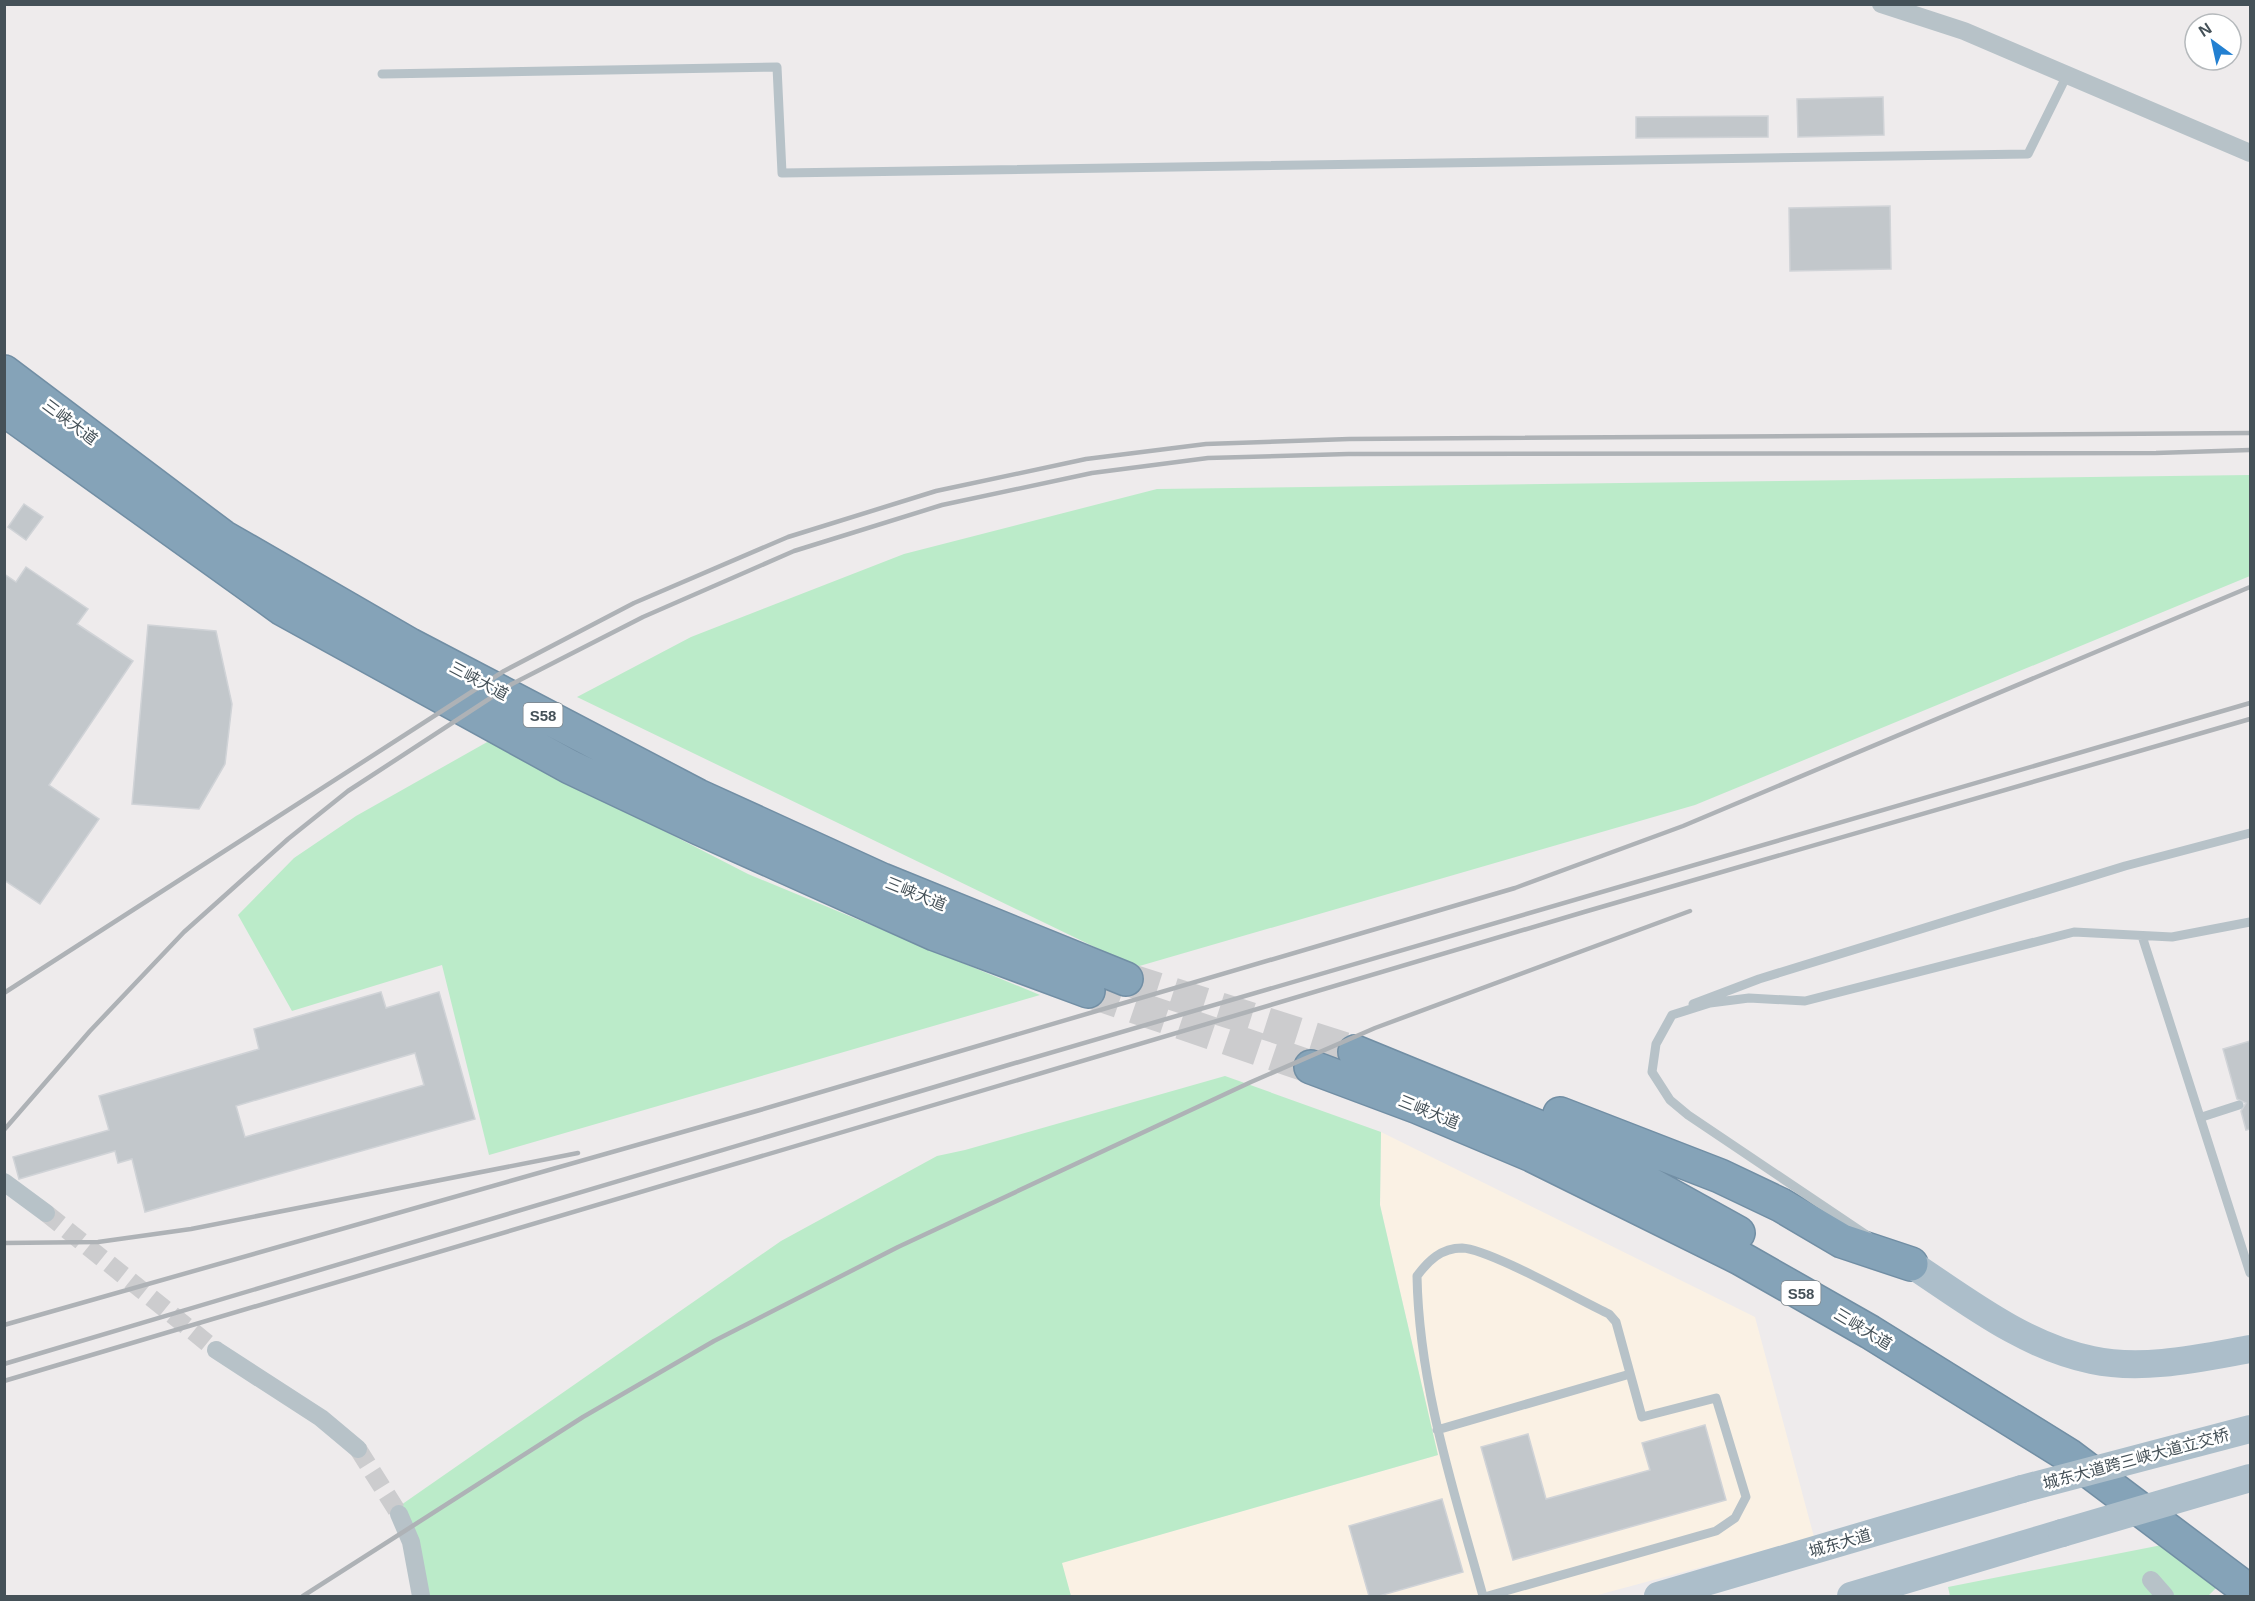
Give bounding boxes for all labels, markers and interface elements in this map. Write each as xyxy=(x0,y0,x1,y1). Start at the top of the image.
north arrow xyxy=(2183,12,2243,72)
text: N xyxy=(2196,20,2215,40)
street label: 三峡大道 xyxy=(39,396,101,448)
street label: 三峡大道 xyxy=(447,658,511,704)
road number: S58 xyxy=(524,703,562,727)
street label: 三峡大道 xyxy=(883,874,949,914)
street label: 三峡大道 xyxy=(1396,1092,1462,1132)
road number: S58 xyxy=(1782,1281,1820,1305)
street label: 三峡大道 xyxy=(1831,1305,1895,1353)
street label: 城东大道跨三峡大道立交桥 xyxy=(2041,1426,2231,1492)
street label: 城东大道 xyxy=(1807,1526,1873,1560)

